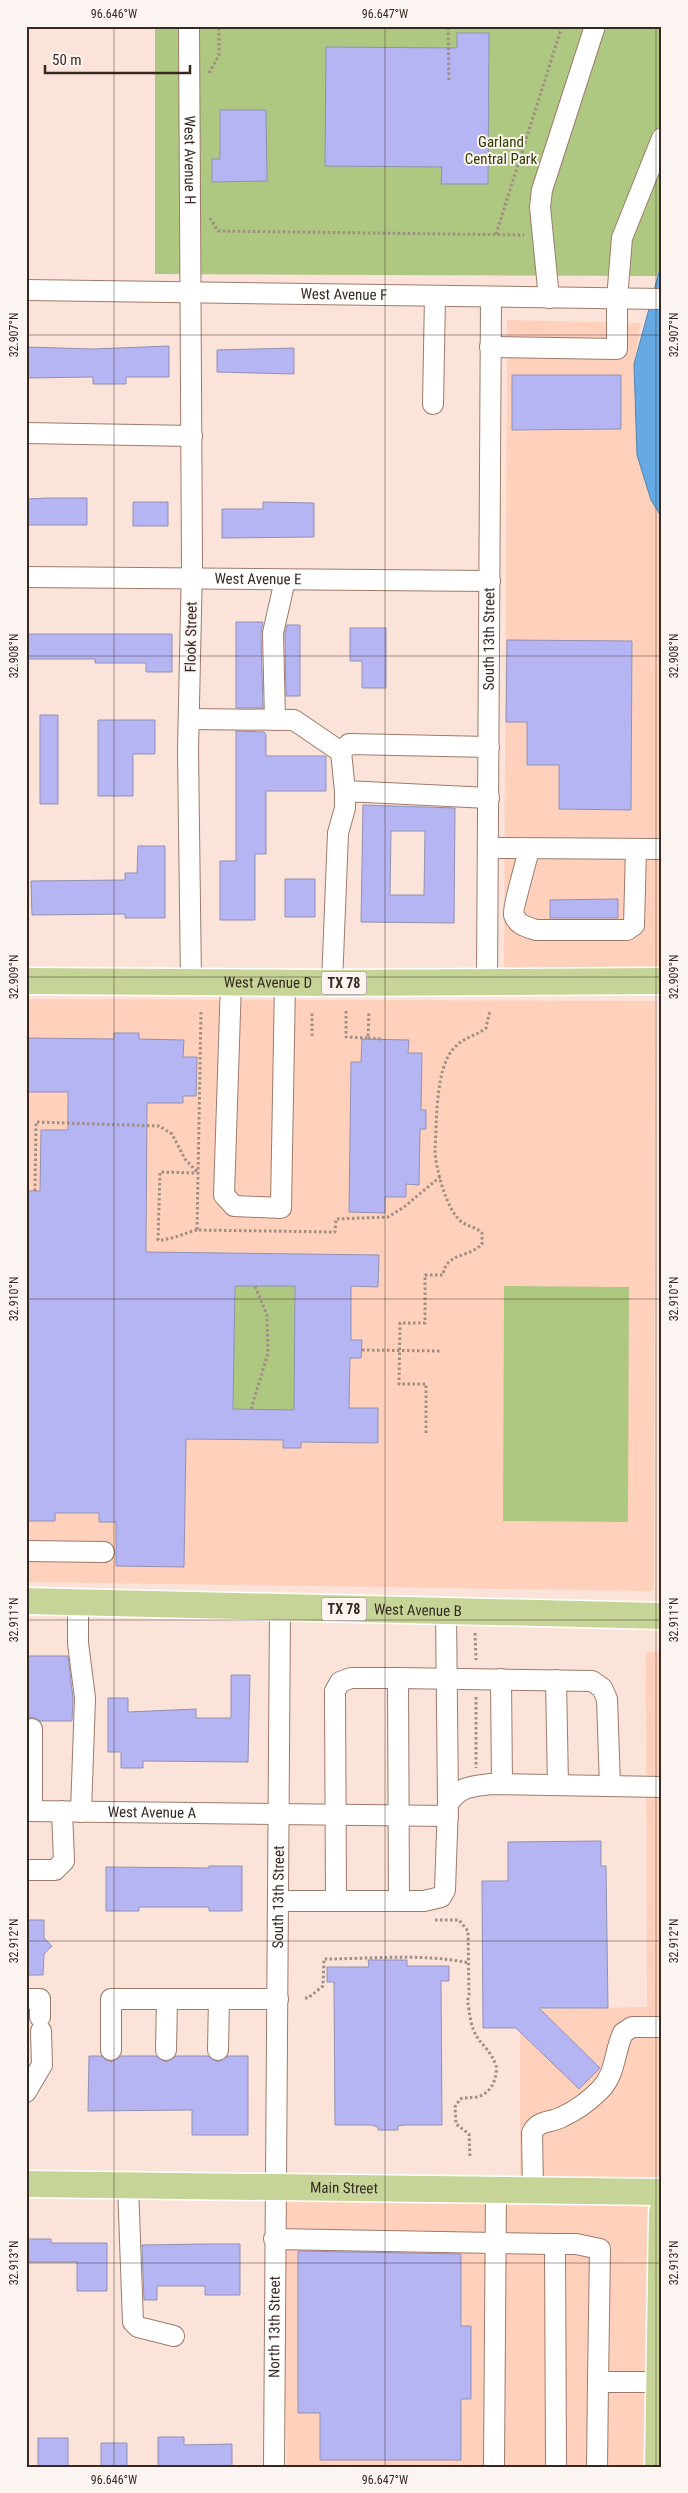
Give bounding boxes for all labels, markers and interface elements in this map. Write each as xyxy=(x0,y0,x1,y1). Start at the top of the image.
text: 96.646°W xyxy=(91,7,137,21)
text: 96.647°W xyxy=(362,7,408,21)
scale bar xyxy=(45,42,190,74)
text: 50 m xyxy=(52,51,82,69)
street label: West Avenue H xyxy=(180,115,199,205)
park label: Garland Central Park xyxy=(465,133,537,168)
street label: West Avenue F xyxy=(300,285,388,304)
text: 32.907°N xyxy=(7,313,21,357)
text: 32.907°N xyxy=(667,313,681,357)
street label: West Avenue E xyxy=(214,570,302,588)
street label: South 13th Street xyxy=(480,588,498,691)
street label: Flook Street xyxy=(181,601,201,673)
text: 32.908°N xyxy=(7,634,21,678)
text: 32.908°N xyxy=(667,634,681,678)
text: 32.909°N xyxy=(7,955,21,999)
text: 32.909°N xyxy=(667,955,681,999)
road number: TX 78 xyxy=(322,971,366,994)
street label: West Avenue D xyxy=(224,973,312,992)
text: 32.910°N xyxy=(7,1277,21,1321)
text: 32.910°N xyxy=(667,1277,681,1321)
text: 32.911°N xyxy=(7,1598,21,1642)
road number: TX 78 xyxy=(322,1598,366,1620)
text: 32.911°N xyxy=(667,1598,681,1642)
street label: West Avenue B xyxy=(374,1600,462,1620)
street label: West Avenue A xyxy=(108,1803,197,1822)
street label: South 13th Street xyxy=(269,1846,288,1949)
text: 32.912°N xyxy=(7,1919,21,1963)
text: 32.912°N xyxy=(667,1919,681,1963)
street label: Main Street xyxy=(310,2179,378,2197)
text: 32.913°N xyxy=(7,2241,21,2285)
text: 32.913°N xyxy=(667,2241,681,2285)
street label: North 13th Street xyxy=(265,2276,284,2378)
text: 96.646°W xyxy=(91,2473,137,2487)
text: 96.647°W xyxy=(362,2473,408,2487)

